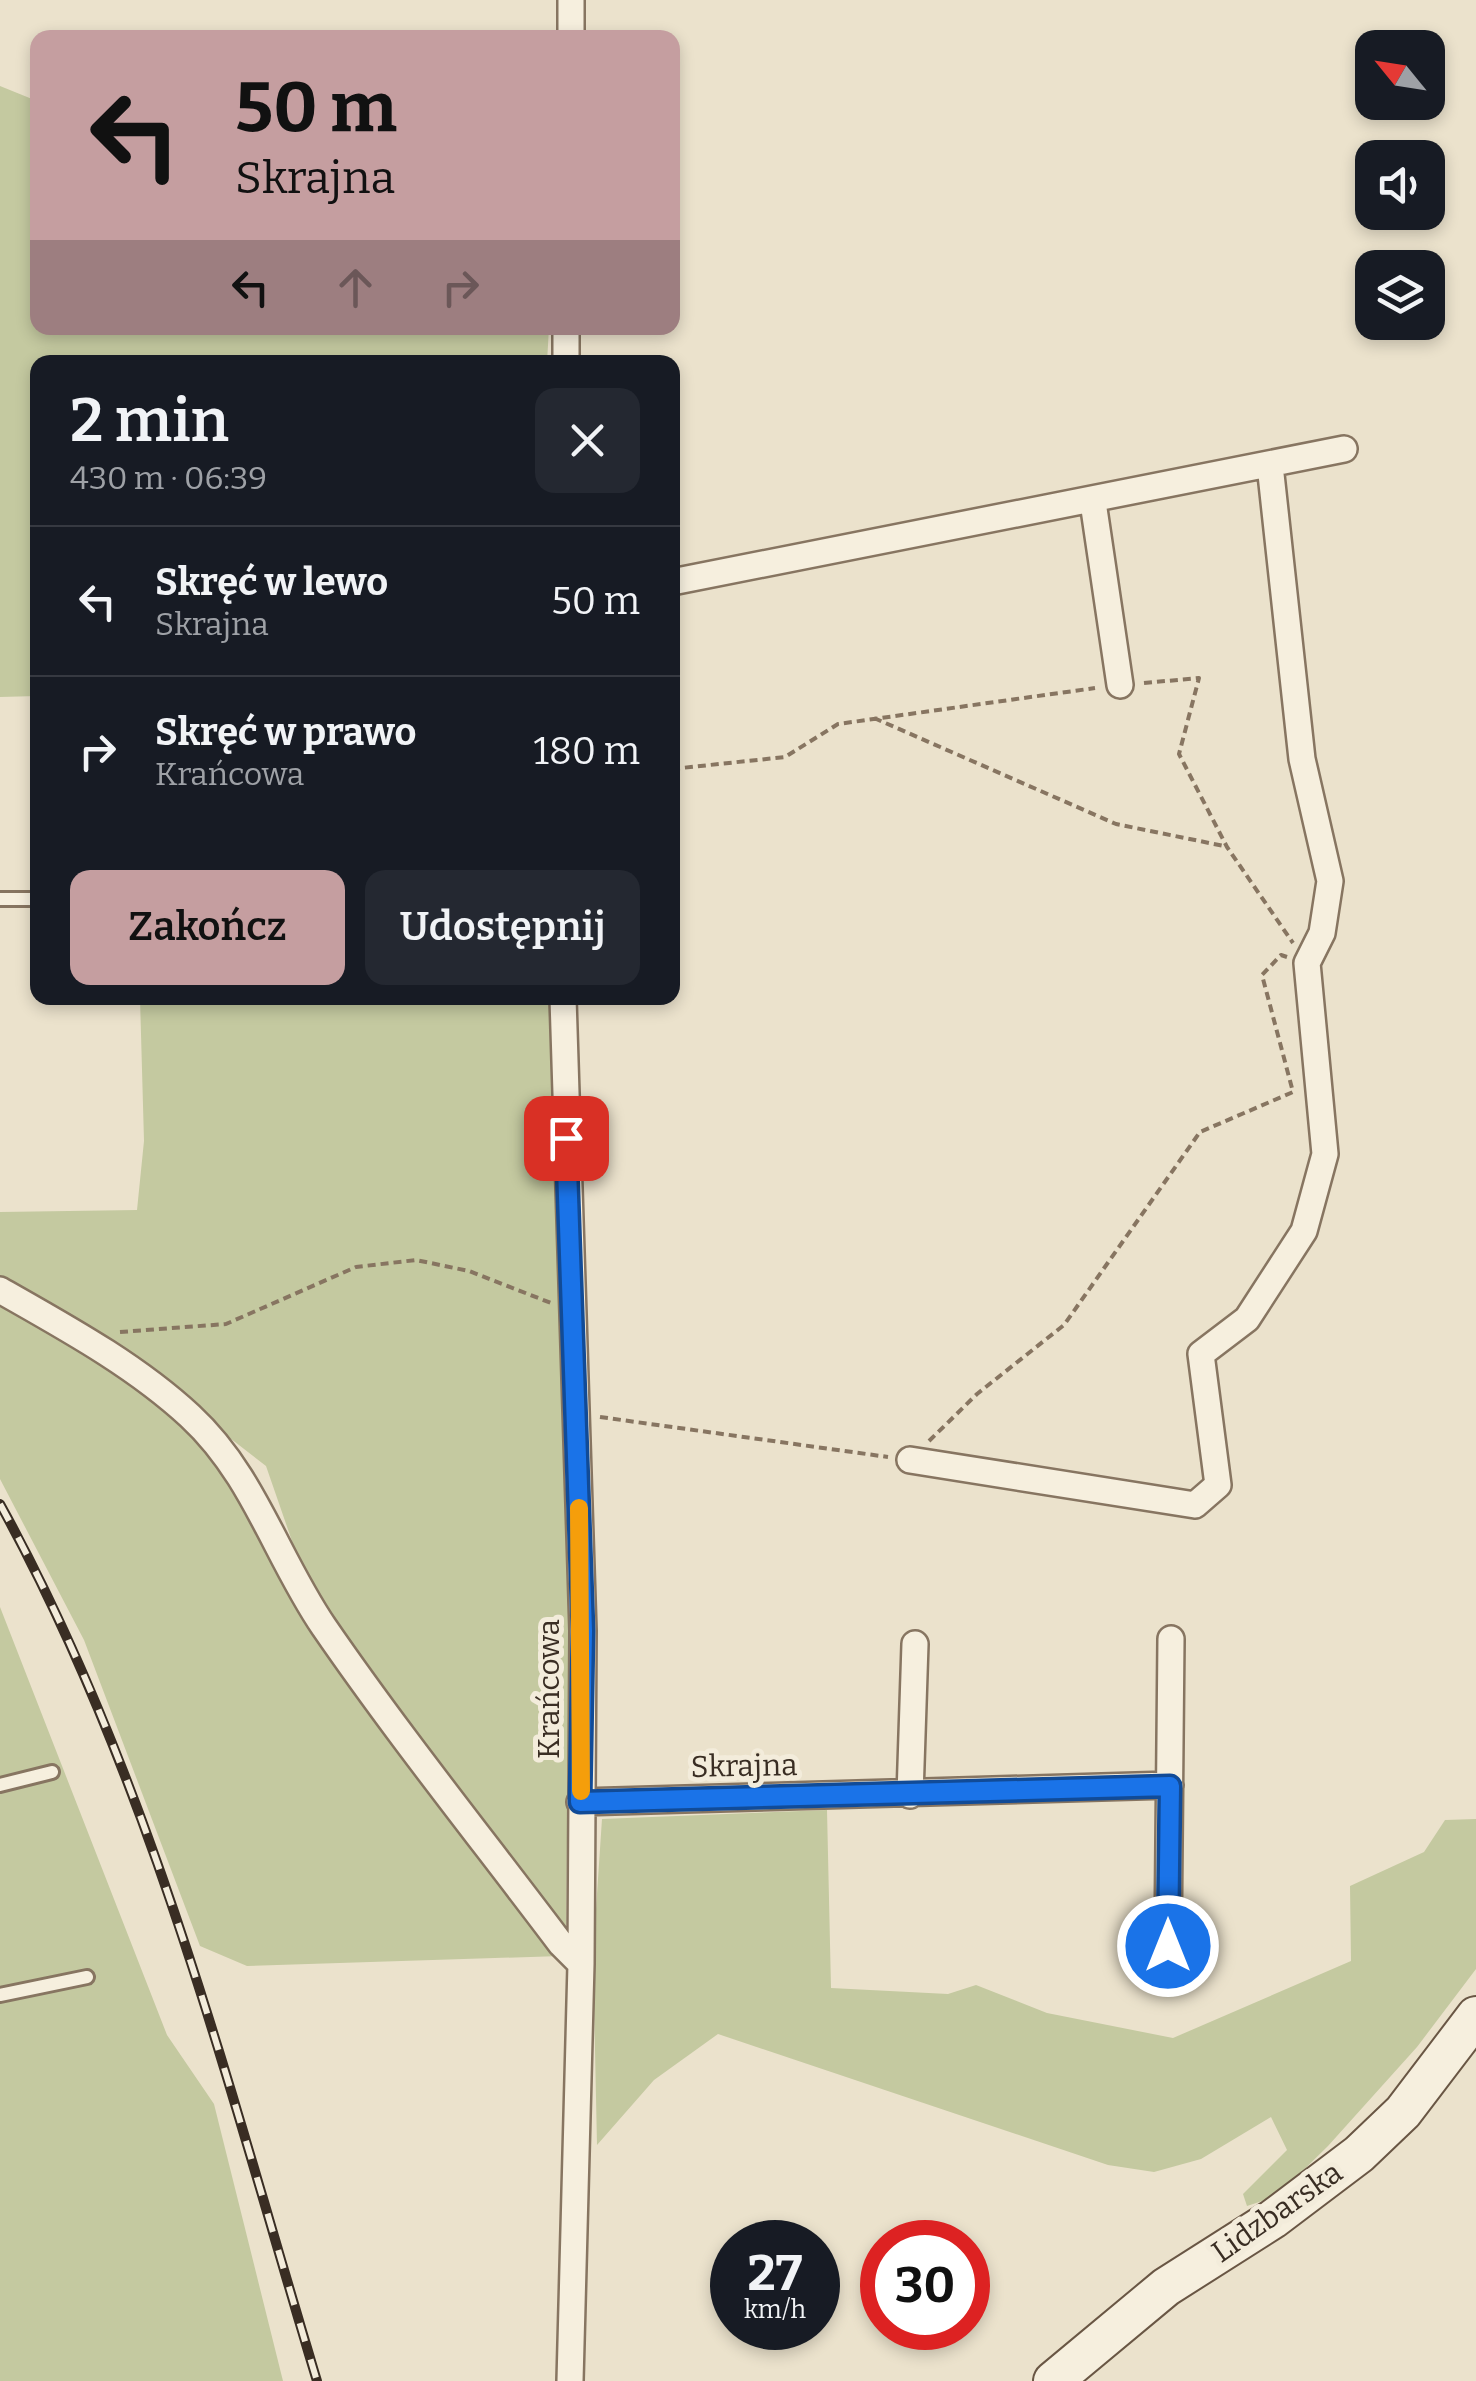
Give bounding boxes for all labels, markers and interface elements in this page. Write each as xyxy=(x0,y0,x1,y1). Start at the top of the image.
north arrow xyxy=(1355,30,1445,120)
map controls xyxy=(1355,30,1445,340)
text: 50 m xyxy=(235,66,397,150)
icon: left xyxy=(70,70,200,200)
button: sound xyxy=(1355,140,1445,230)
text: Skrajna xyxy=(235,151,395,205)
button: layers xyxy=(1355,250,1445,340)
icon: left xyxy=(223,260,278,315)
icon: ahead xyxy=(328,260,383,315)
icon: right xyxy=(433,260,488,315)
text: 2 min xyxy=(70,385,229,457)
button: close xyxy=(535,388,640,493)
text: 430 m · 06:39 xyxy=(70,459,267,497)
text: Skręć w lewo xyxy=(155,559,388,605)
icon: left xyxy=(70,574,125,629)
text: 50 m xyxy=(551,578,640,624)
text: Skrajna xyxy=(155,605,269,643)
text: Skręć w prawo xyxy=(155,709,416,755)
icon: right xyxy=(70,724,125,779)
text: 180 m xyxy=(534,728,640,774)
text: Krańcowa xyxy=(155,755,304,793)
button: Zakończ xyxy=(70,870,345,985)
button: Udostępnij xyxy=(365,870,640,985)
pin xyxy=(524,1096,609,1181)
icon: arrive xyxy=(539,1111,594,1166)
street label: Krańcowa xyxy=(531,1619,567,1759)
street label: Skrajna xyxy=(690,1747,798,1785)
position arrow xyxy=(1116,1894,1220,1998)
street label: Lidzbarska xyxy=(1205,2154,1349,2270)
speed limit sign: 30 xyxy=(860,2220,990,2350)
text: 27 xyxy=(748,2243,802,2303)
text: km/h xyxy=(744,2295,806,2325)

